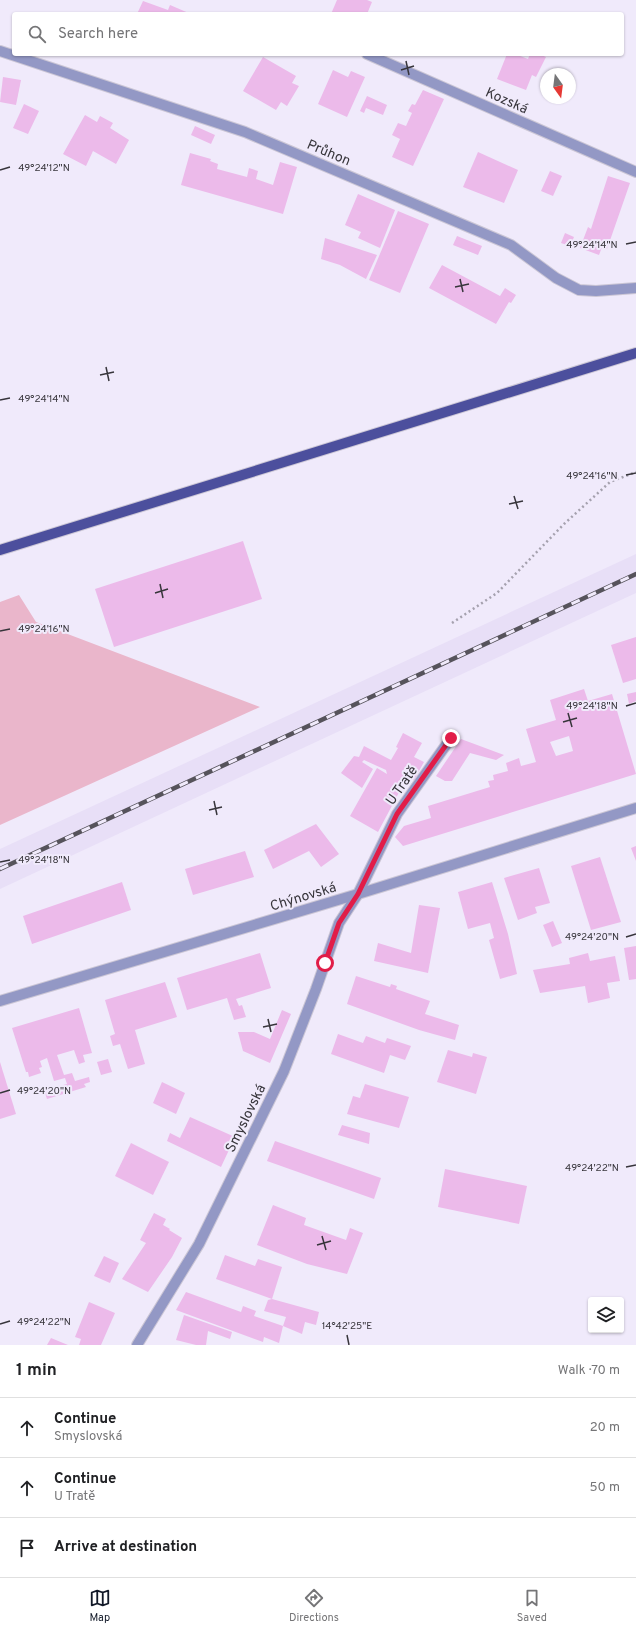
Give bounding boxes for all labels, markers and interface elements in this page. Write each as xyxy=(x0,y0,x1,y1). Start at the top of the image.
search box xyxy=(12,12,624,56)
icon: search xyxy=(26,23,48,45)
text: Search here xyxy=(58,25,138,44)
north arrow xyxy=(540,68,576,104)
street label: Kozská xyxy=(482,84,530,118)
street label: Průhon xyxy=(304,137,353,170)
text: 49°24'12"N xyxy=(18,162,70,175)
text: 49°24'14"N xyxy=(566,239,618,252)
text: 49°24'14"N xyxy=(18,393,70,406)
text: 49°24'16"N xyxy=(566,470,618,483)
text: 49°24'16"N xyxy=(18,623,70,636)
text: 49°24'18"N xyxy=(566,700,618,713)
route end xyxy=(442,729,460,747)
street label: U Tratě xyxy=(383,763,422,809)
text: 49°24'18"N xyxy=(18,854,70,867)
street label: Chýnovská xyxy=(268,879,339,916)
text: 49°24'20"N xyxy=(565,931,619,944)
route start xyxy=(316,954,334,972)
street label: Smyslovská xyxy=(223,1082,270,1155)
text: 49°24'20"N xyxy=(17,1085,71,1098)
text: 49°24'22"N xyxy=(565,1162,619,1175)
map controls xyxy=(588,1297,624,1333)
button: layers xyxy=(588,1297,624,1333)
text: 49°24'22"N xyxy=(17,1316,71,1329)
text: 14°42'25"E xyxy=(322,1320,372,1333)
text: 1 min xyxy=(16,1360,57,1382)
text: Walk · 70 m xyxy=(558,1363,620,1379)
text: Continue xyxy=(54,1410,116,1429)
icon: ahead xyxy=(16,1417,38,1439)
text: 20 m xyxy=(590,1420,620,1436)
text: Smyslovská xyxy=(54,1429,122,1445)
text: Continue xyxy=(54,1470,116,1489)
icon: ahead xyxy=(16,1477,38,1499)
text: 50 m xyxy=(590,1480,620,1496)
text: U Tratě xyxy=(54,1489,95,1505)
icon: arrive xyxy=(16,1537,38,1559)
text: Arrive at destination xyxy=(54,1538,197,1557)
tab: Map xyxy=(89,1587,111,1625)
tab: Directions xyxy=(289,1587,339,1625)
tab: Saved xyxy=(517,1587,547,1625)

